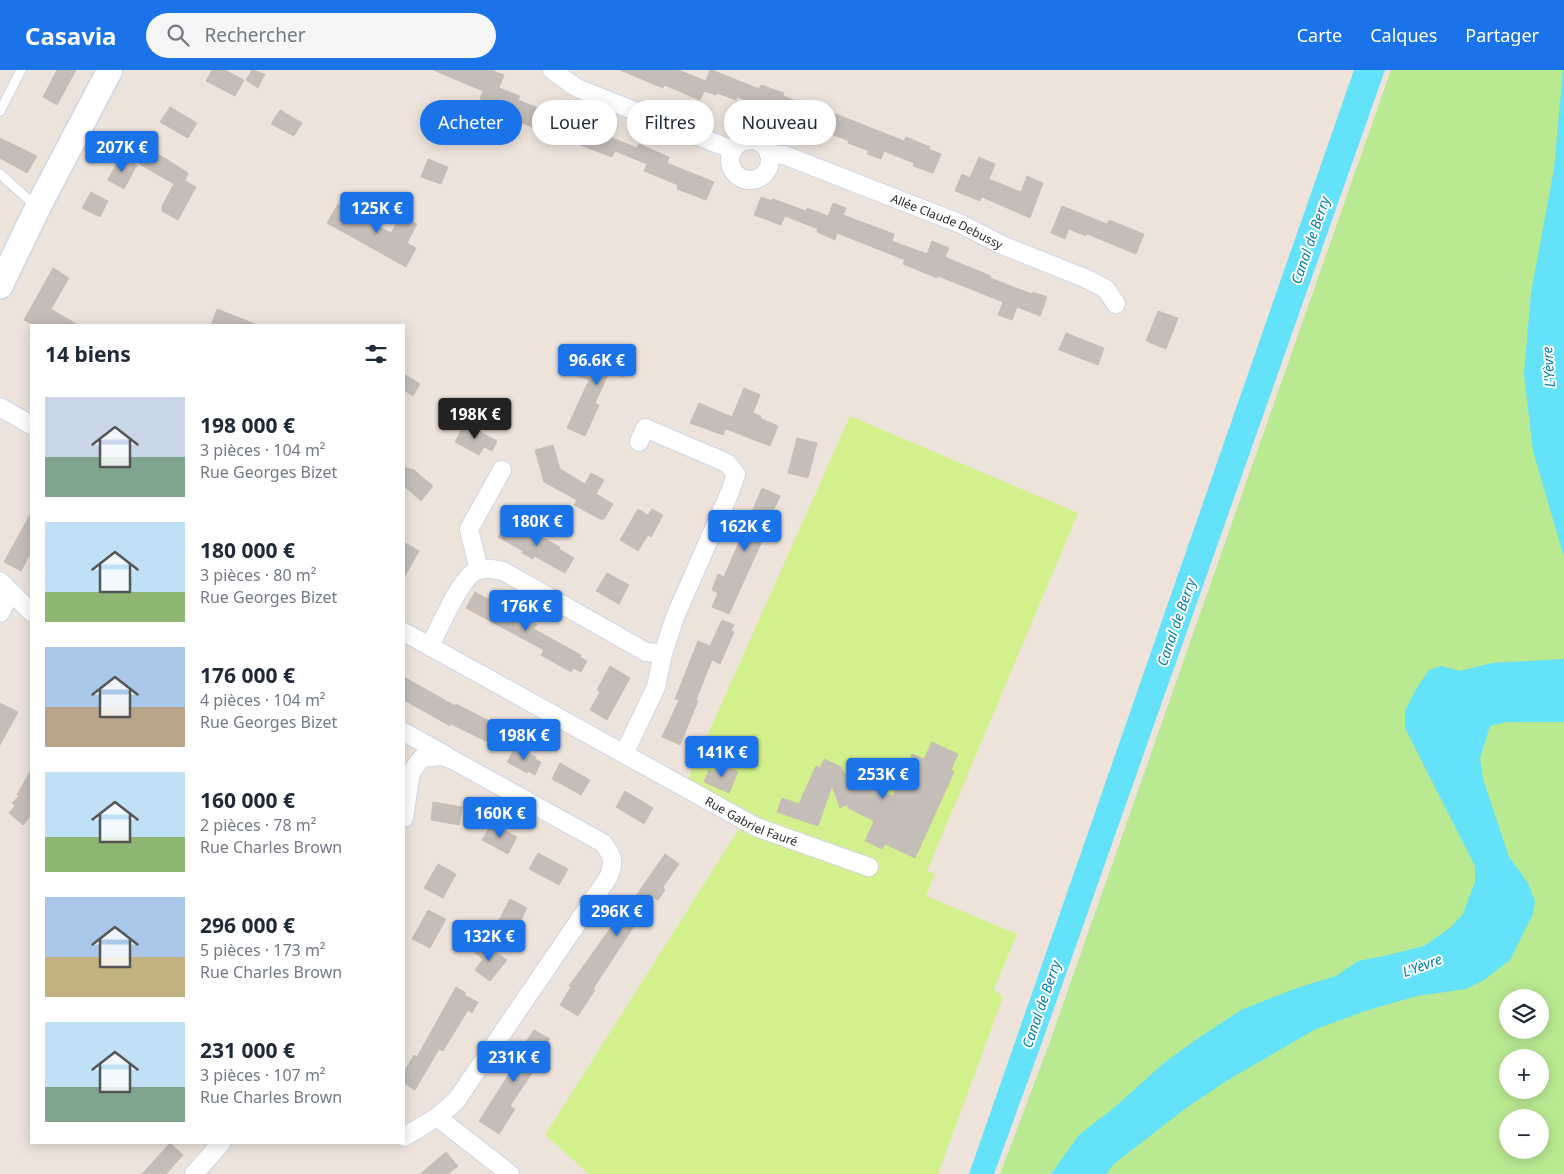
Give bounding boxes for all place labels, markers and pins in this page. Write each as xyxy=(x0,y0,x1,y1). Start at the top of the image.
pin: 207K € xyxy=(81,131,163,173)
pin: 125K € xyxy=(336,191,418,234)
pin: 96.6K € xyxy=(551,344,643,386)
pin: 198K € xyxy=(434,398,516,440)
pin: 180K € xyxy=(496,504,578,547)
pin: 162K € xyxy=(704,510,786,552)
pin: 176K € xyxy=(485,590,567,632)
pin: 198K € xyxy=(483,718,565,761)
pin: 141K € xyxy=(681,736,763,778)
pin: 253K € xyxy=(842,758,924,800)
pin: 160K € xyxy=(459,796,541,839)
pin: 296K € xyxy=(576,894,658,937)
pin: 132K € xyxy=(448,920,530,962)
pin: 231K € xyxy=(473,1040,555,1083)

